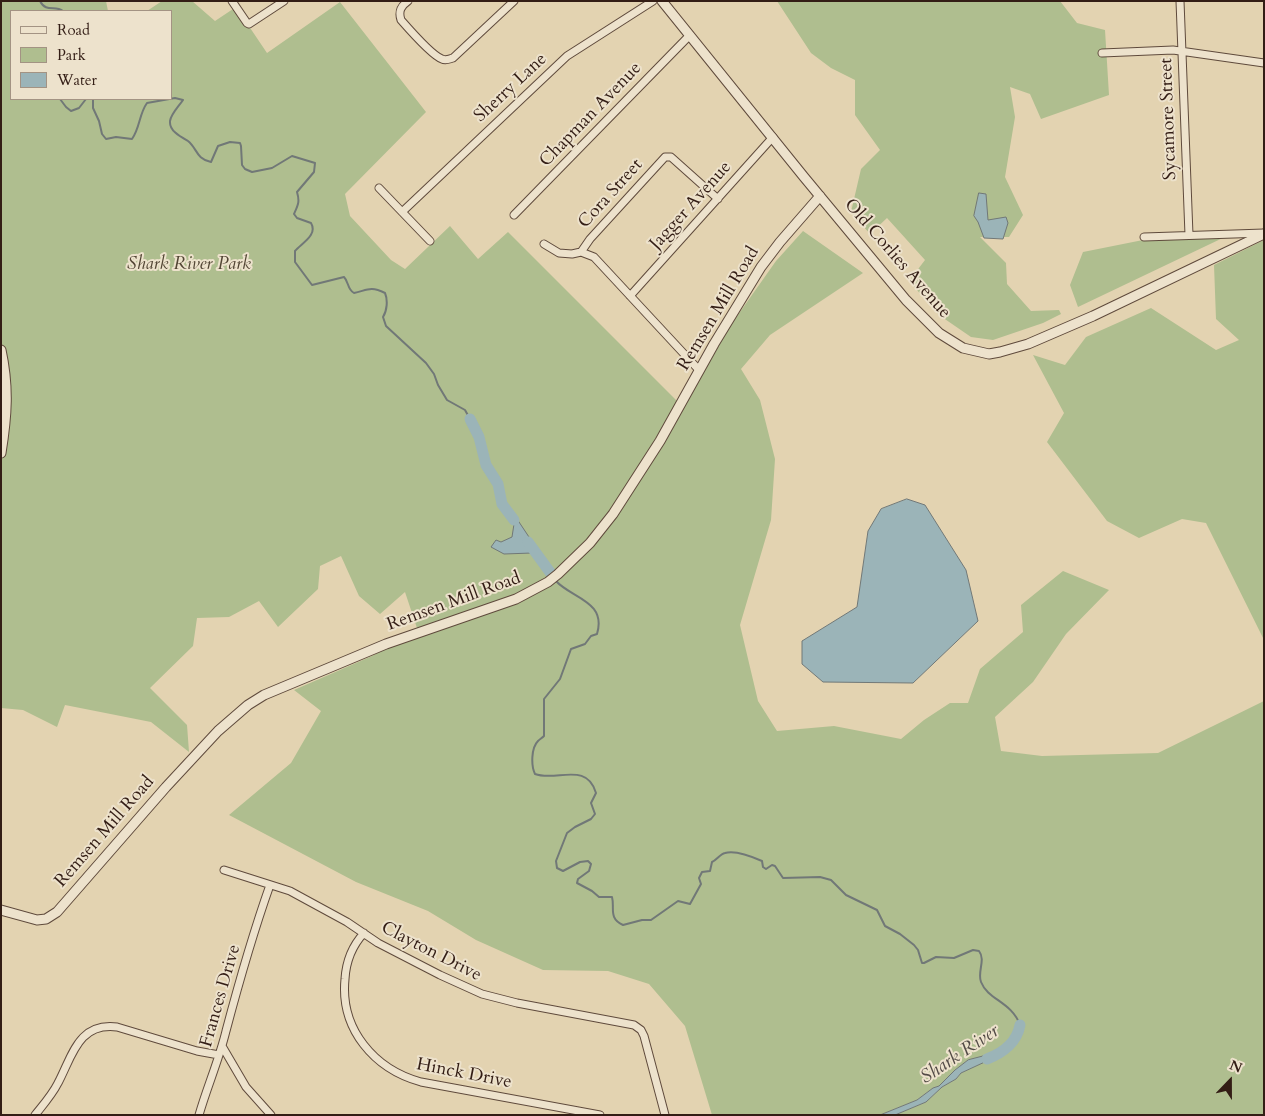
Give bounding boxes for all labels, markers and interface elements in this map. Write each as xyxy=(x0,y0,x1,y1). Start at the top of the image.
legend xyxy=(10,10,172,100)
text: Road xyxy=(57,20,90,40)
text: Park xyxy=(57,45,86,65)
street label: Sherry Lane xyxy=(470,49,552,127)
street label: Sycamore Street xyxy=(1156,57,1182,181)
street label: Chapman Avenue xyxy=(535,58,647,172)
text: Water xyxy=(57,70,97,90)
street label: Cora Street xyxy=(574,155,648,233)
street label: Jagger Avenue xyxy=(646,157,736,255)
street label: Old Corlies Avenue xyxy=(839,195,955,323)
street label: Remsen Mill Road xyxy=(674,243,764,375)
park label: Shark River Park xyxy=(127,254,251,276)
street label: Remsen Mill Road xyxy=(384,568,524,636)
street label: Remsen Mill Road xyxy=(51,772,159,892)
street label: Clayton Drive xyxy=(377,917,485,987)
street label: Frances Drive xyxy=(196,942,246,1050)
water label: Shark River xyxy=(916,1020,1004,1090)
street label: Hinck Drive xyxy=(415,1054,513,1094)
north arrow xyxy=(1205,1056,1255,1106)
text: N xyxy=(1227,1056,1245,1078)

